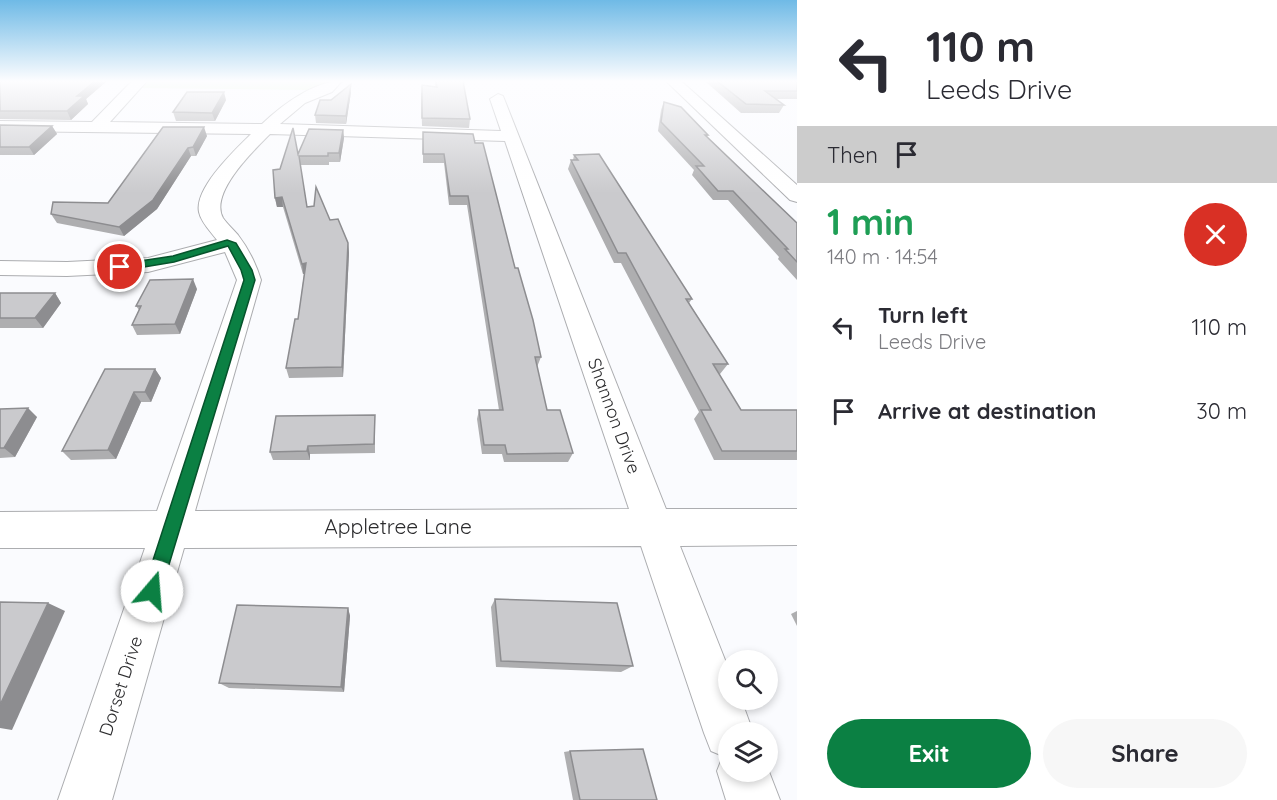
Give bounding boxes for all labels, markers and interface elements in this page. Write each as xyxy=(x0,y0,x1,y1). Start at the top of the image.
text: 110 m xyxy=(926,20,1035,73)
icon: left xyxy=(827,24,905,102)
text: Leeds Drive xyxy=(926,72,1072,106)
icon: arrive xyxy=(890,138,923,171)
text: Then xyxy=(827,141,878,169)
text: 1 min xyxy=(827,199,914,244)
button: close xyxy=(1184,203,1247,266)
pin xyxy=(94,241,145,292)
text: 140 m · 14:54 xyxy=(827,244,938,269)
icon: arrive xyxy=(103,250,136,283)
text: Turn left xyxy=(878,301,968,329)
icon: left xyxy=(827,311,860,344)
text: 110 m xyxy=(1192,313,1247,341)
text: Leeds Drive xyxy=(878,329,986,354)
street label: Shannon Drive xyxy=(583,355,646,477)
icon: arrive xyxy=(827,395,860,428)
text: Arrive at destination xyxy=(878,397,1096,425)
text: 30 m xyxy=(1196,397,1247,425)
street label: Appletree Lane xyxy=(324,513,472,539)
position arrow xyxy=(120,559,184,623)
street label: Dorset Drive xyxy=(94,633,148,739)
map controls xyxy=(718,650,778,782)
button: search xyxy=(718,650,778,710)
button: Exit xyxy=(827,719,1031,788)
button: Share xyxy=(1043,719,1247,788)
button: layers xyxy=(718,722,778,782)

